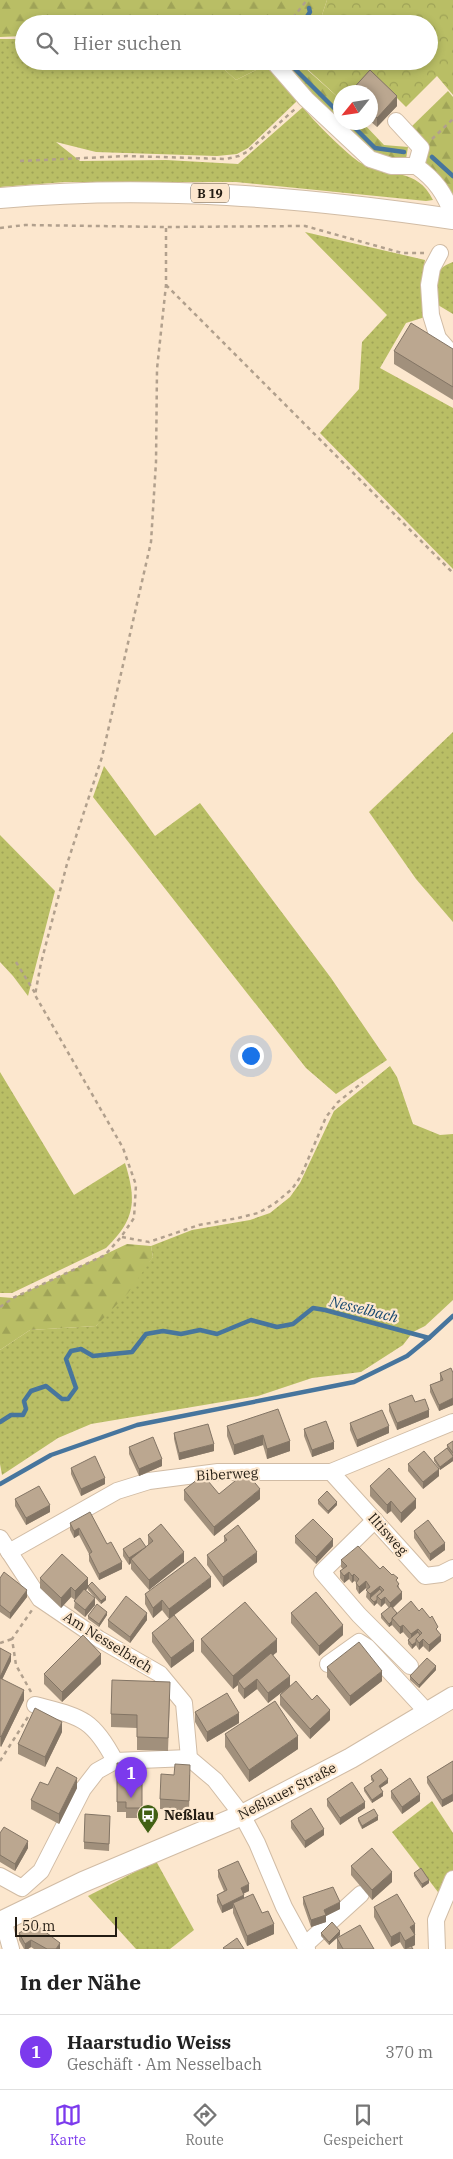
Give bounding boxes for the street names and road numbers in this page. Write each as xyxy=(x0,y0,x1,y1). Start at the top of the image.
road number: B 19 xyxy=(191,184,229,202)
street label: Biberweg xyxy=(195,1463,259,1485)
street label: Iltisweg xyxy=(364,1509,412,1559)
street label: Am Nesselbach xyxy=(60,1607,156,1677)
street label: Neßlauer Straße xyxy=(235,1758,339,1824)

